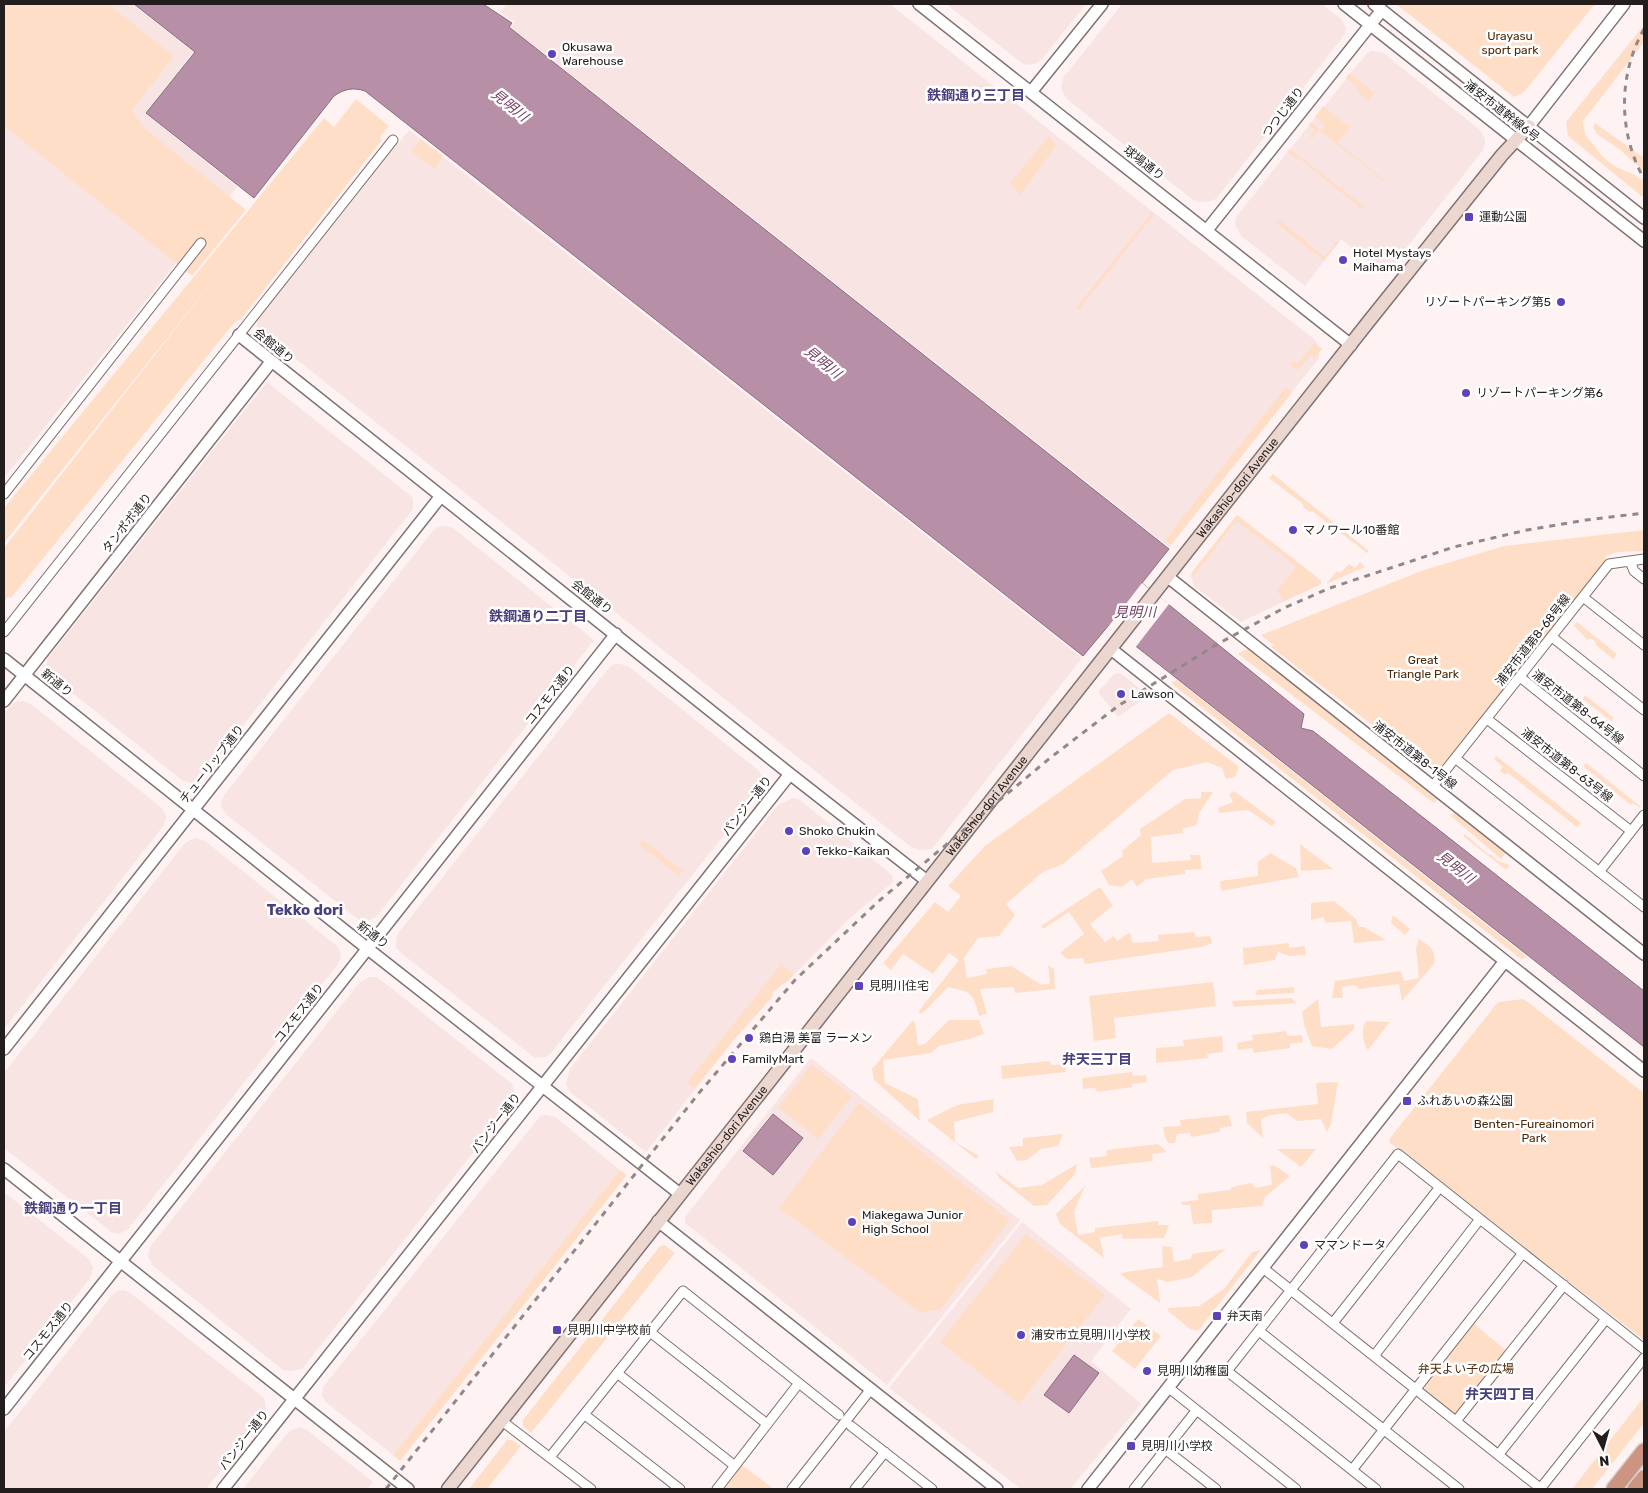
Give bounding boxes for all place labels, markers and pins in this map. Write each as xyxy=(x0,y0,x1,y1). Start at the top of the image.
place label: Okusawa Warehouse xyxy=(562,40,624,68)
marker: Okusawa Warehouse xyxy=(546,48,558,60)
place label: 運動公園 xyxy=(1479,210,1527,224)
marker: 運動公園 xyxy=(1463,211,1475,223)
place label: Hotel Mystays Maihama xyxy=(1353,246,1431,274)
marker: Hotel Mystays Maihama xyxy=(1337,254,1349,266)
place label: リゾートパーキング第5 xyxy=(1424,295,1551,309)
marker: リゾートパーキング第5 xyxy=(1555,296,1567,308)
place label: リゾートパーキング第6 xyxy=(1476,386,1603,400)
marker: リゾートパーキング第6 xyxy=(1460,387,1472,399)
place label: マノワール10番館 xyxy=(1303,523,1399,537)
marker: マノワール10番館 xyxy=(1287,524,1299,536)
place label: Lawson xyxy=(1131,687,1174,701)
marker: Lawson xyxy=(1115,688,1127,700)
place label: Shoko Chukin xyxy=(799,824,875,838)
marker: Shoko Chukin xyxy=(783,825,795,837)
place label: Tekko-Kaikan xyxy=(816,844,890,858)
marker: Tekko-Kaikan xyxy=(800,845,812,857)
place label: 見明川住宅 xyxy=(869,979,929,993)
marker: 見明川住宅 xyxy=(853,980,865,992)
place label: 鶏白湯 美富 ラーメン xyxy=(759,1031,872,1045)
marker: 鶏白湯 美富 ラーメン xyxy=(743,1032,755,1044)
place label: FamilyMart xyxy=(742,1052,804,1066)
marker: FamilyMart xyxy=(726,1053,738,1065)
place label: ふれあいの森公園 xyxy=(1417,1094,1513,1108)
marker: ふれあいの森公園 xyxy=(1401,1095,1413,1107)
place label: Miakegawa Junior High School xyxy=(862,1208,963,1236)
marker: Miakegawa Junior High School xyxy=(846,1216,858,1228)
place label: ママンドータ xyxy=(1314,1238,1386,1252)
marker: ママンドータ xyxy=(1298,1239,1310,1251)
place label: 弁天南 xyxy=(1227,1309,1263,1323)
marker: 弁天南 xyxy=(1211,1310,1223,1322)
place label: 見明川中学校前 xyxy=(567,1323,651,1337)
marker: 見明川中学校前 xyxy=(551,1324,563,1336)
place label: 浦安市立見明川小学校 xyxy=(1031,1328,1151,1342)
marker: 浦安市立見明川小学校 xyxy=(1015,1329,1027,1341)
place label: 見明川幼稚園 xyxy=(1157,1364,1229,1378)
marker: 見明川幼稚園 xyxy=(1141,1365,1153,1377)
place label: 見明川小学校 xyxy=(1141,1439,1213,1453)
marker: 見明川小学校 xyxy=(1125,1440,1137,1452)

